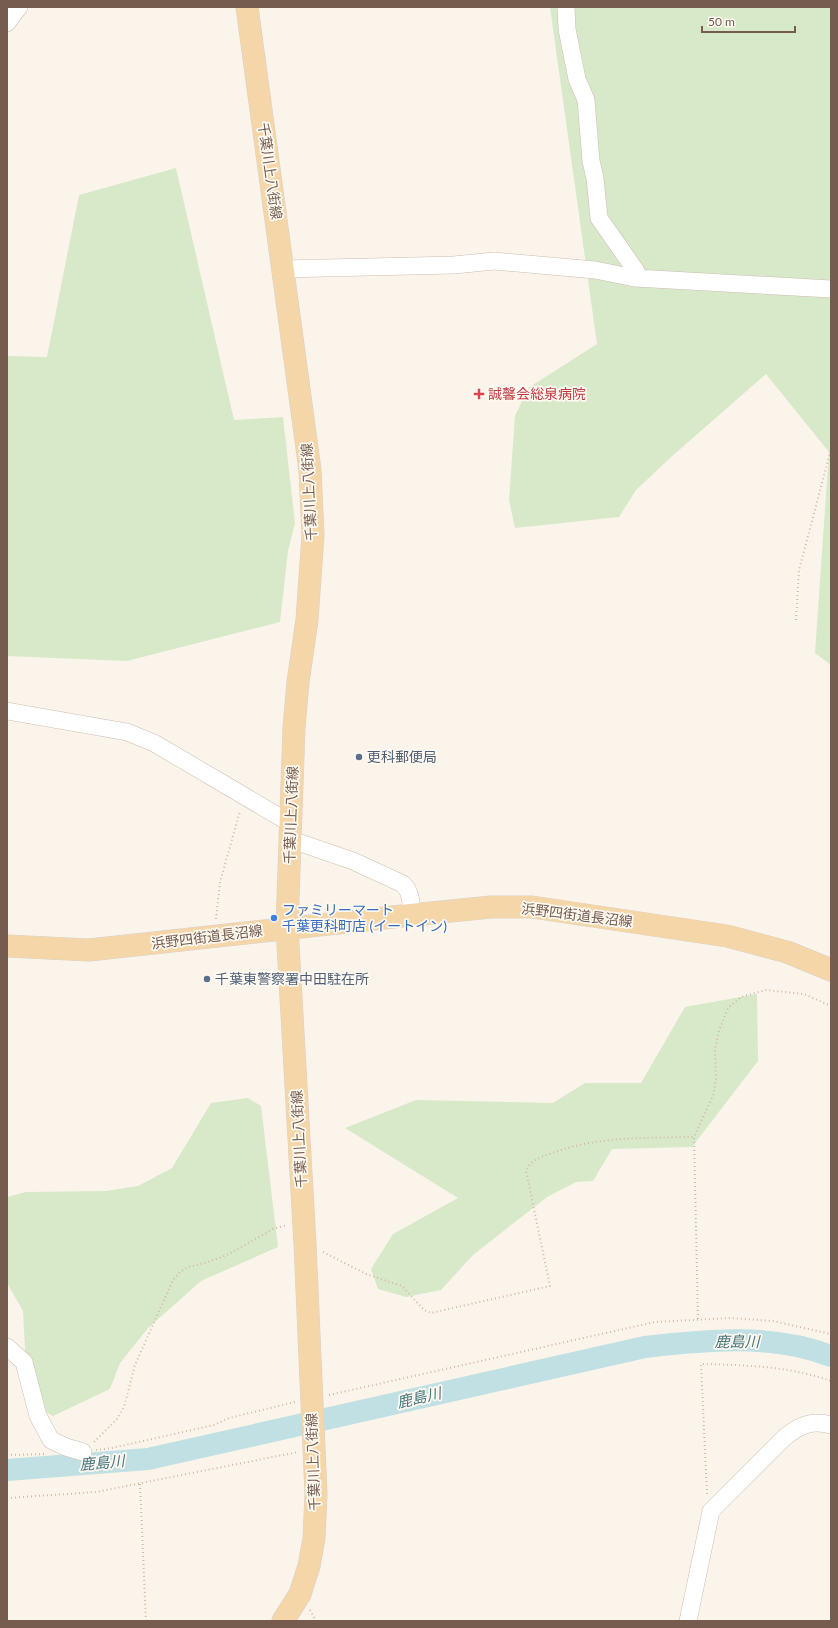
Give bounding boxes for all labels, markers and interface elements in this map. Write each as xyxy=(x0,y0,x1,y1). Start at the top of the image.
scale bar xyxy=(702,8,795,34)
text: 50 m xyxy=(708,14,735,29)
street label: 千葉川上八街線 xyxy=(255,121,286,221)
place label: 誠馨会総泉病院 xyxy=(488,385,586,402)
marker: 誠馨会総泉病院 xyxy=(473,388,485,400)
street label: 千葉川上八街線 xyxy=(297,443,320,541)
place label: 更科郵便局 xyxy=(367,748,437,765)
marker: 更科郵便局 xyxy=(354,752,364,762)
street label: 千葉川上八街線 xyxy=(280,766,301,864)
street label: 浜野四街道長沼線 xyxy=(520,899,634,930)
place label: ファミリーマート 千葉更科町店 (イートイン) xyxy=(282,901,447,934)
marker: ファミリーマート 千葉更科町店 (イートイン) xyxy=(269,913,279,923)
street label: 浜野四街道長沼線 xyxy=(150,921,264,952)
place label: 千葉東警察署中田駐在所 xyxy=(215,970,369,987)
marker: 千葉東警察署中田駐在所 xyxy=(202,974,212,984)
street label: 千葉川上八街線 xyxy=(287,1090,310,1188)
water label: 鹿島川 xyxy=(714,1332,761,1350)
water label: 鹿島川 xyxy=(395,1383,445,1411)
street label: 千葉川上八街線 xyxy=(302,1413,323,1511)
water label: 鹿島川 xyxy=(79,1451,127,1473)

